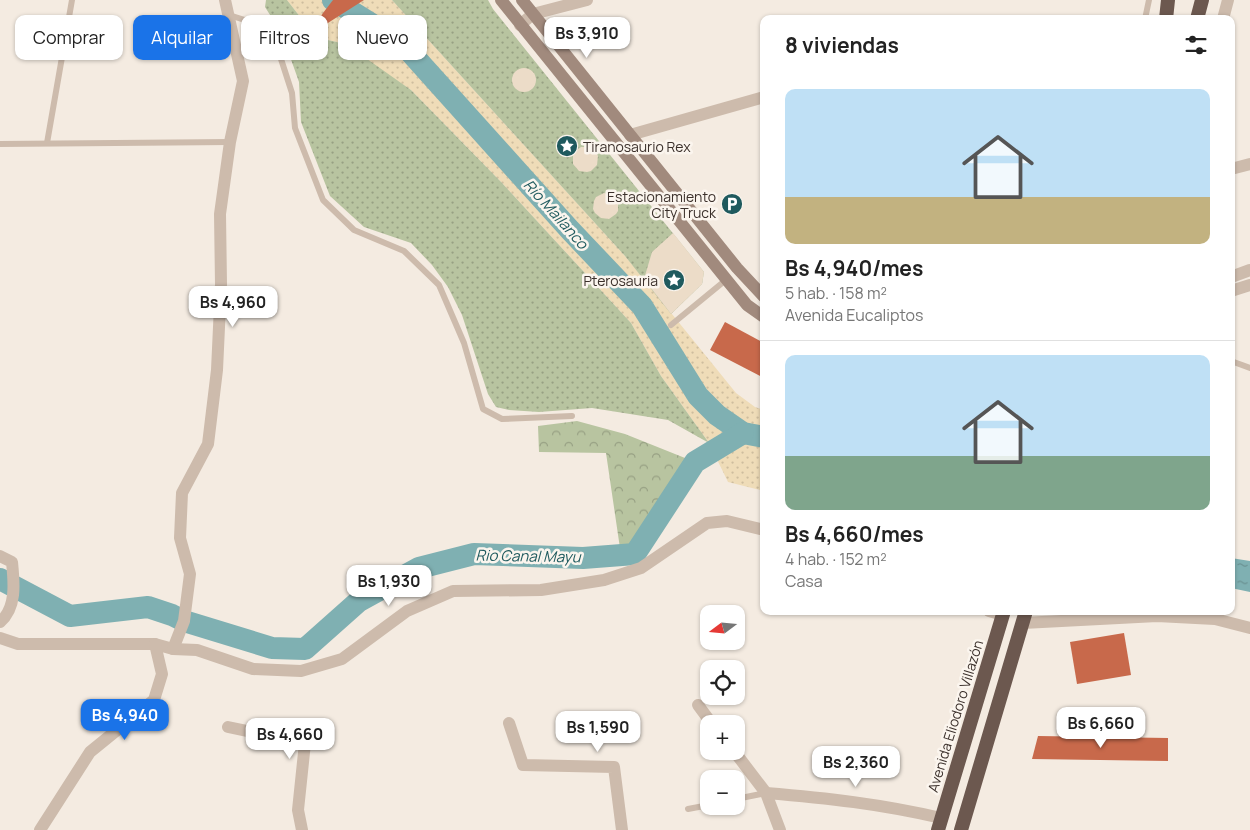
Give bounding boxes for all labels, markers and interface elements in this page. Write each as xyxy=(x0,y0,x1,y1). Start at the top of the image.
chip: Comprar xyxy=(15,15,123,60)
chip: Alquilar xyxy=(133,15,231,60)
chip: Filtros xyxy=(241,15,328,60)
chip: Nuevo xyxy=(338,15,427,60)
pin: Bs 3,910 xyxy=(535,17,639,59)
text: Bs 3,910 xyxy=(555,22,619,44)
text: 8 viviendas xyxy=(785,31,899,59)
icon: filters xyxy=(1182,31,1210,59)
icon: home xyxy=(953,122,1043,212)
place icon: Tiranosaurio Rex xyxy=(555,134,579,158)
place label: Tiranosaurio Rex xyxy=(583,137,691,156)
water label: Río Mailanco xyxy=(519,175,594,254)
place label: Estacionamiento City Truck xyxy=(607,187,717,222)
parking icon: Estacionamiento City Truck xyxy=(720,192,744,216)
text: Bs 4,940/mes xyxy=(785,254,923,282)
place icon: Pterosauria xyxy=(662,268,686,292)
place label: Pterosauria xyxy=(583,271,658,290)
text: 5 hab. · 158 m² xyxy=(785,282,887,304)
pin: Bs 4,960 xyxy=(181,286,285,328)
text: Bs 4,960 xyxy=(200,291,266,313)
text: Avenida Eucaliptos xyxy=(785,304,923,326)
icon: home xyxy=(953,387,1043,477)
text: Bs 4,660/mes xyxy=(785,520,924,548)
water label: Rio Canal Mayu xyxy=(475,545,582,567)
text: 4 hab. · 152 m² xyxy=(785,548,887,570)
pin: Bs 1,930 xyxy=(337,564,441,607)
text: Bs 1,930 xyxy=(358,570,420,592)
text: Casa xyxy=(785,570,823,592)
north arrow xyxy=(700,605,745,650)
map controls xyxy=(700,605,745,815)
street label: Avenida Eliodoro Villazón xyxy=(923,638,987,794)
button: locate xyxy=(700,660,745,705)
pin: Bs 4,940 xyxy=(73,698,177,741)
text: Bs 4,940 xyxy=(92,704,158,726)
pin: Bs 6,660 xyxy=(1049,706,1153,749)
pin: Bs 1,590 xyxy=(546,710,650,753)
text: Bs 6,660 xyxy=(1067,712,1135,734)
button: + xyxy=(700,715,745,760)
text: Bs 1,590 xyxy=(566,716,630,738)
pin: Bs 4,660 xyxy=(238,718,342,760)
text: Bs 4,660 xyxy=(257,723,323,745)
pin: Bs 2,360 xyxy=(804,746,908,788)
text: Bs 2,360 xyxy=(823,751,889,773)
button: − xyxy=(700,770,745,815)

